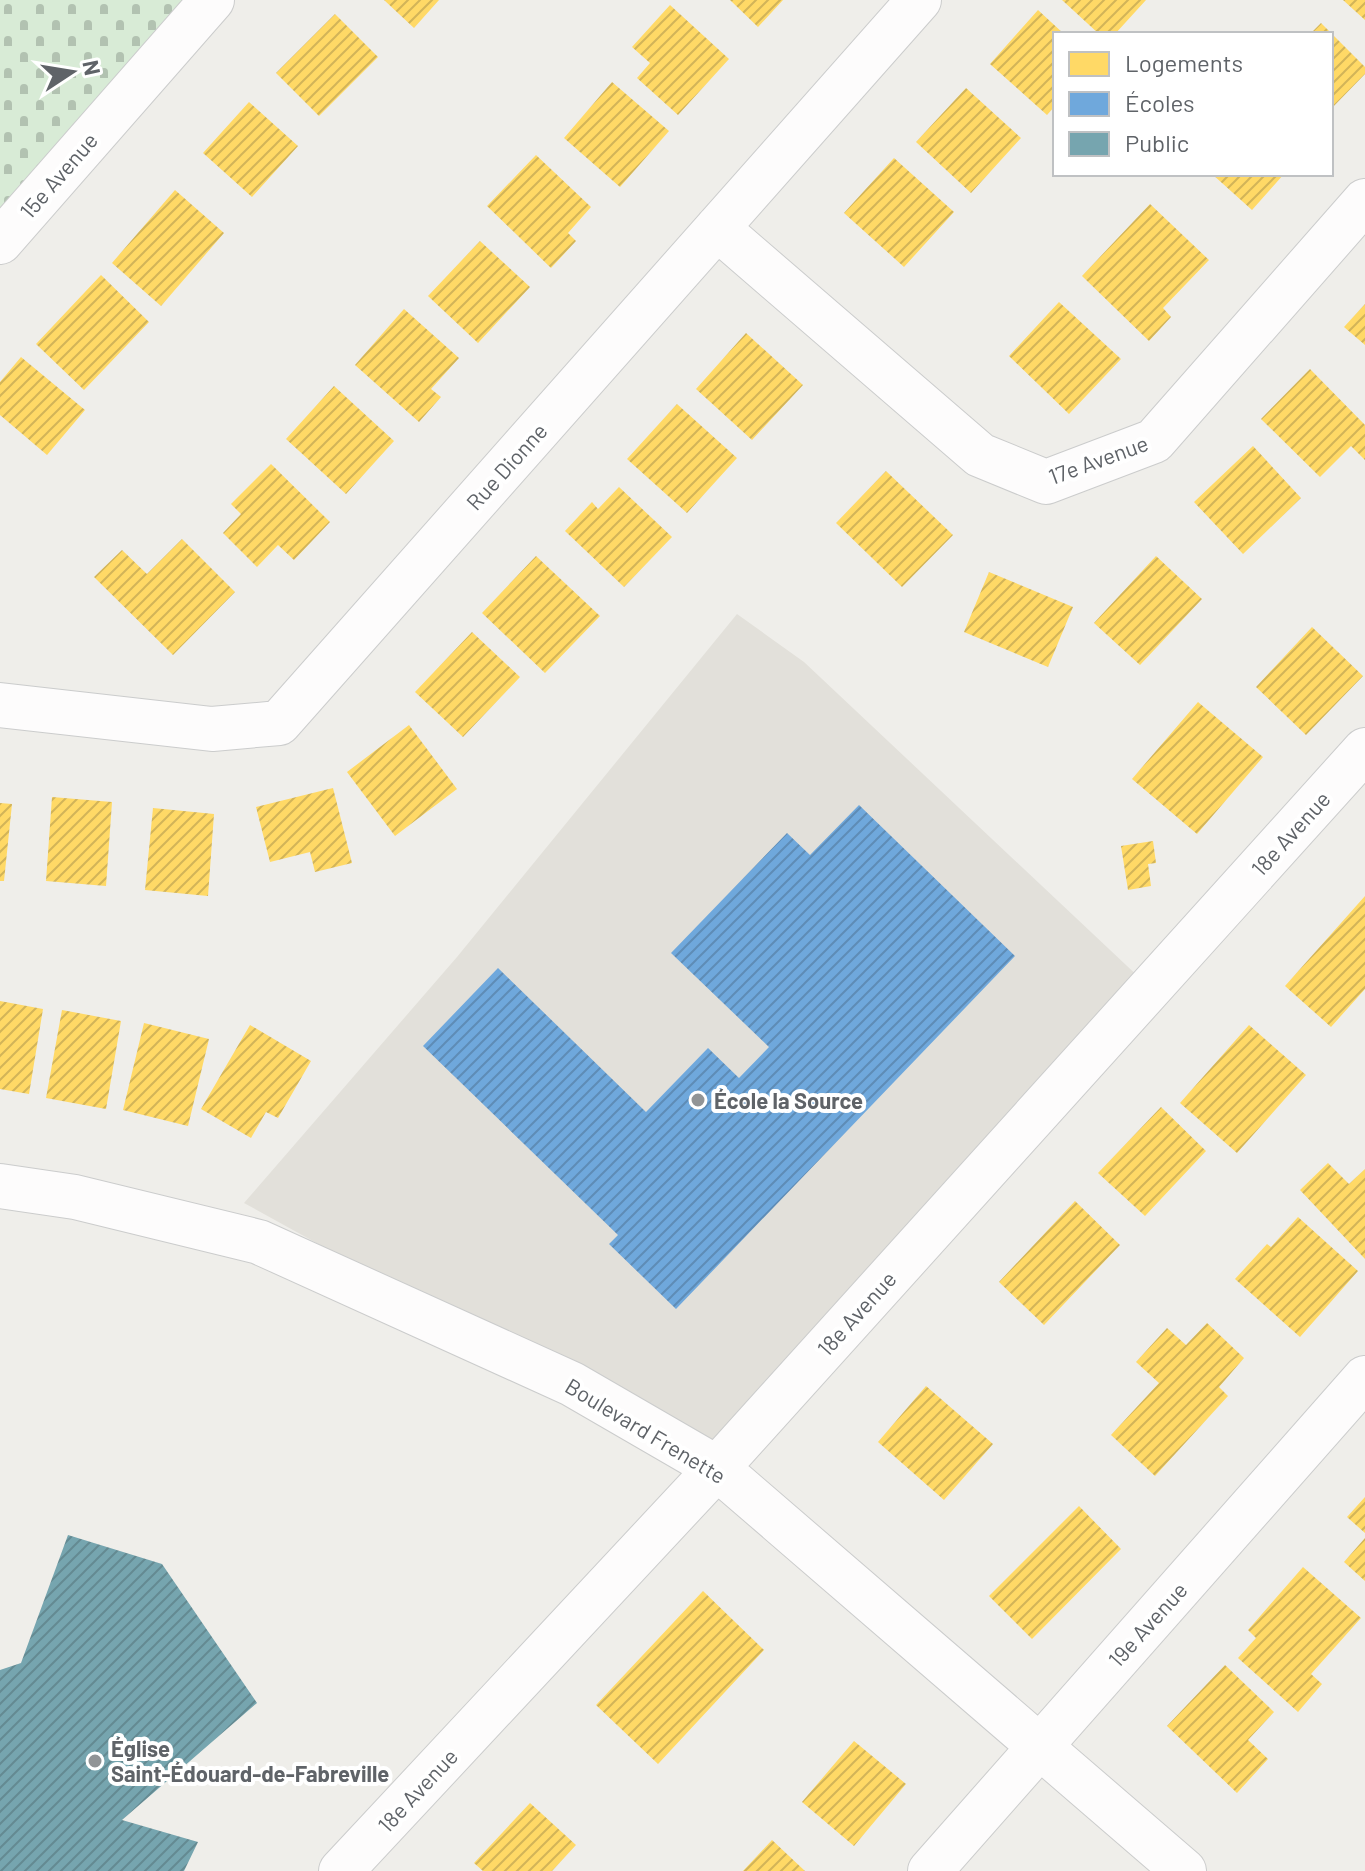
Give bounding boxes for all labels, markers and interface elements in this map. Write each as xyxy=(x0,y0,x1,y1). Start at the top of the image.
north arrow xyxy=(32,32,112,112)
legend xyxy=(1053,32,1333,176)
text: Logements xyxy=(1125,48,1243,77)
text: N xyxy=(78,58,107,77)
text: Écoles xyxy=(1125,88,1195,117)
street label: 15e Avenue xyxy=(14,127,102,223)
text: Public xyxy=(1125,128,1189,157)
street label: Rue Dionne xyxy=(460,417,552,515)
street label: 17e Avenue xyxy=(1045,429,1151,489)
street label: 18e Avenue xyxy=(1245,785,1335,881)
place label: École la Source xyxy=(714,1087,863,1113)
marker: École la Source xyxy=(689,1091,707,1109)
street label: 18e Avenue xyxy=(811,1265,901,1361)
street label: Boulevard Frenette xyxy=(561,1372,731,1488)
street label: 19e Avenue xyxy=(1102,1576,1192,1672)
place label: Église Saint-Édouard-de-Fabreville xyxy=(111,1735,389,1786)
street label: 18e Avenue xyxy=(372,1743,462,1837)
marker: Église Saint-Édouard-de-Fabreville xyxy=(86,1752,104,1770)

